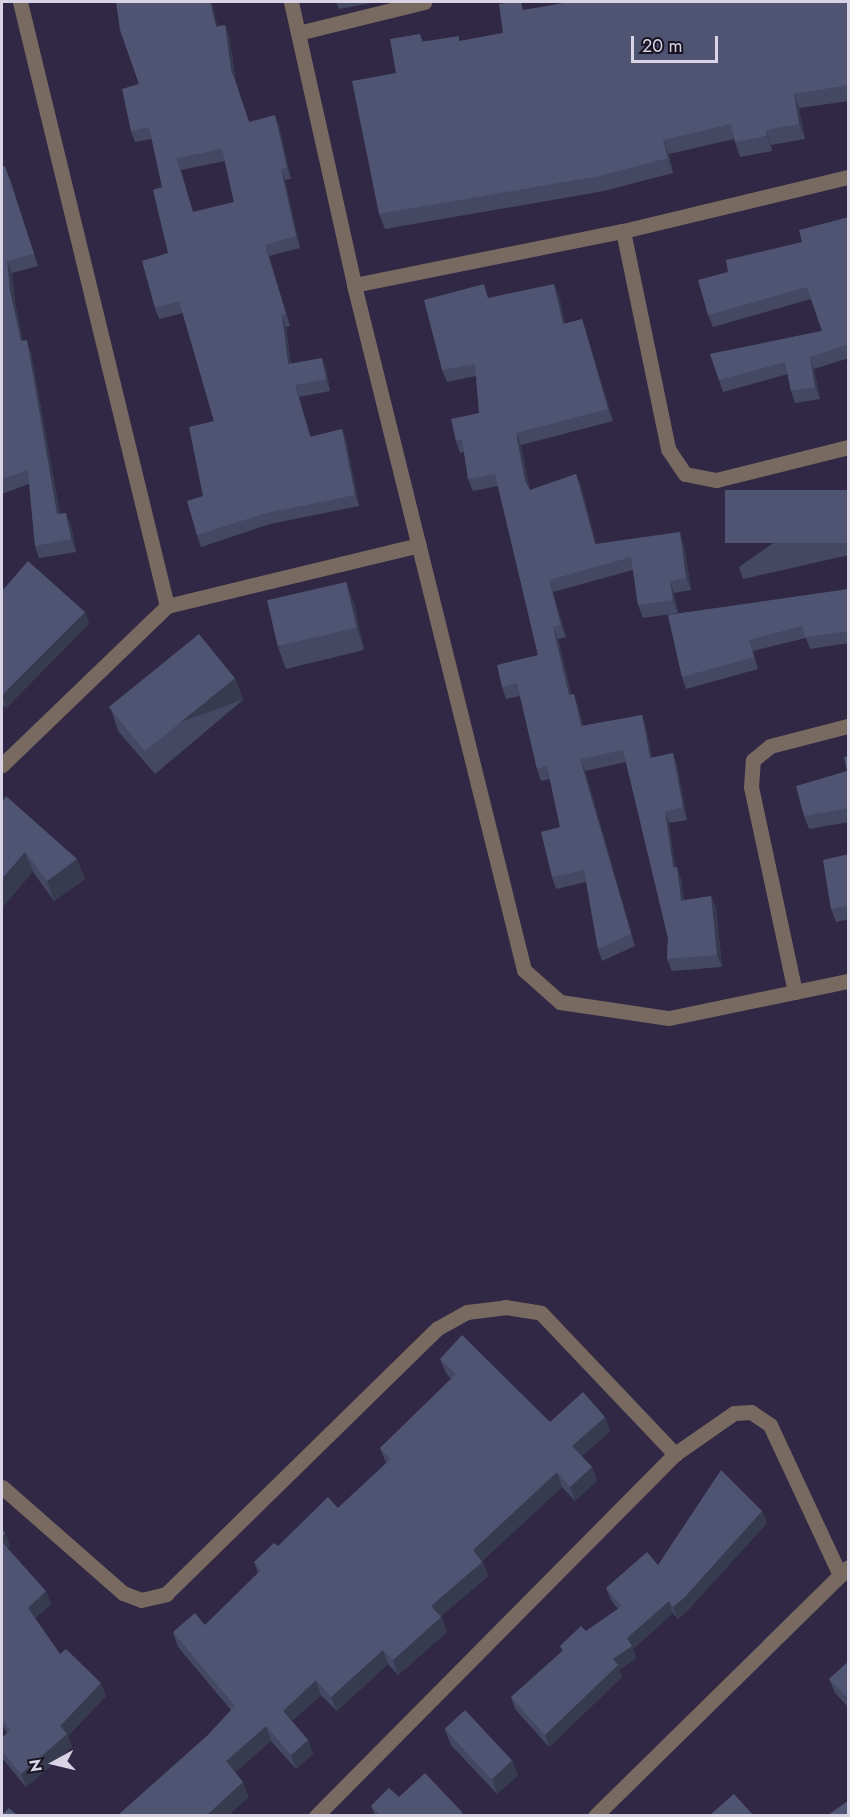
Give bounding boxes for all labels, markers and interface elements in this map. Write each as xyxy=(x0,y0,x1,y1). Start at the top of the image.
scale bar xyxy=(634,24,721,62)
text: 20 m xyxy=(642,33,682,59)
north arrow xyxy=(24,1733,84,1793)
text: N xyxy=(23,1758,48,1773)

